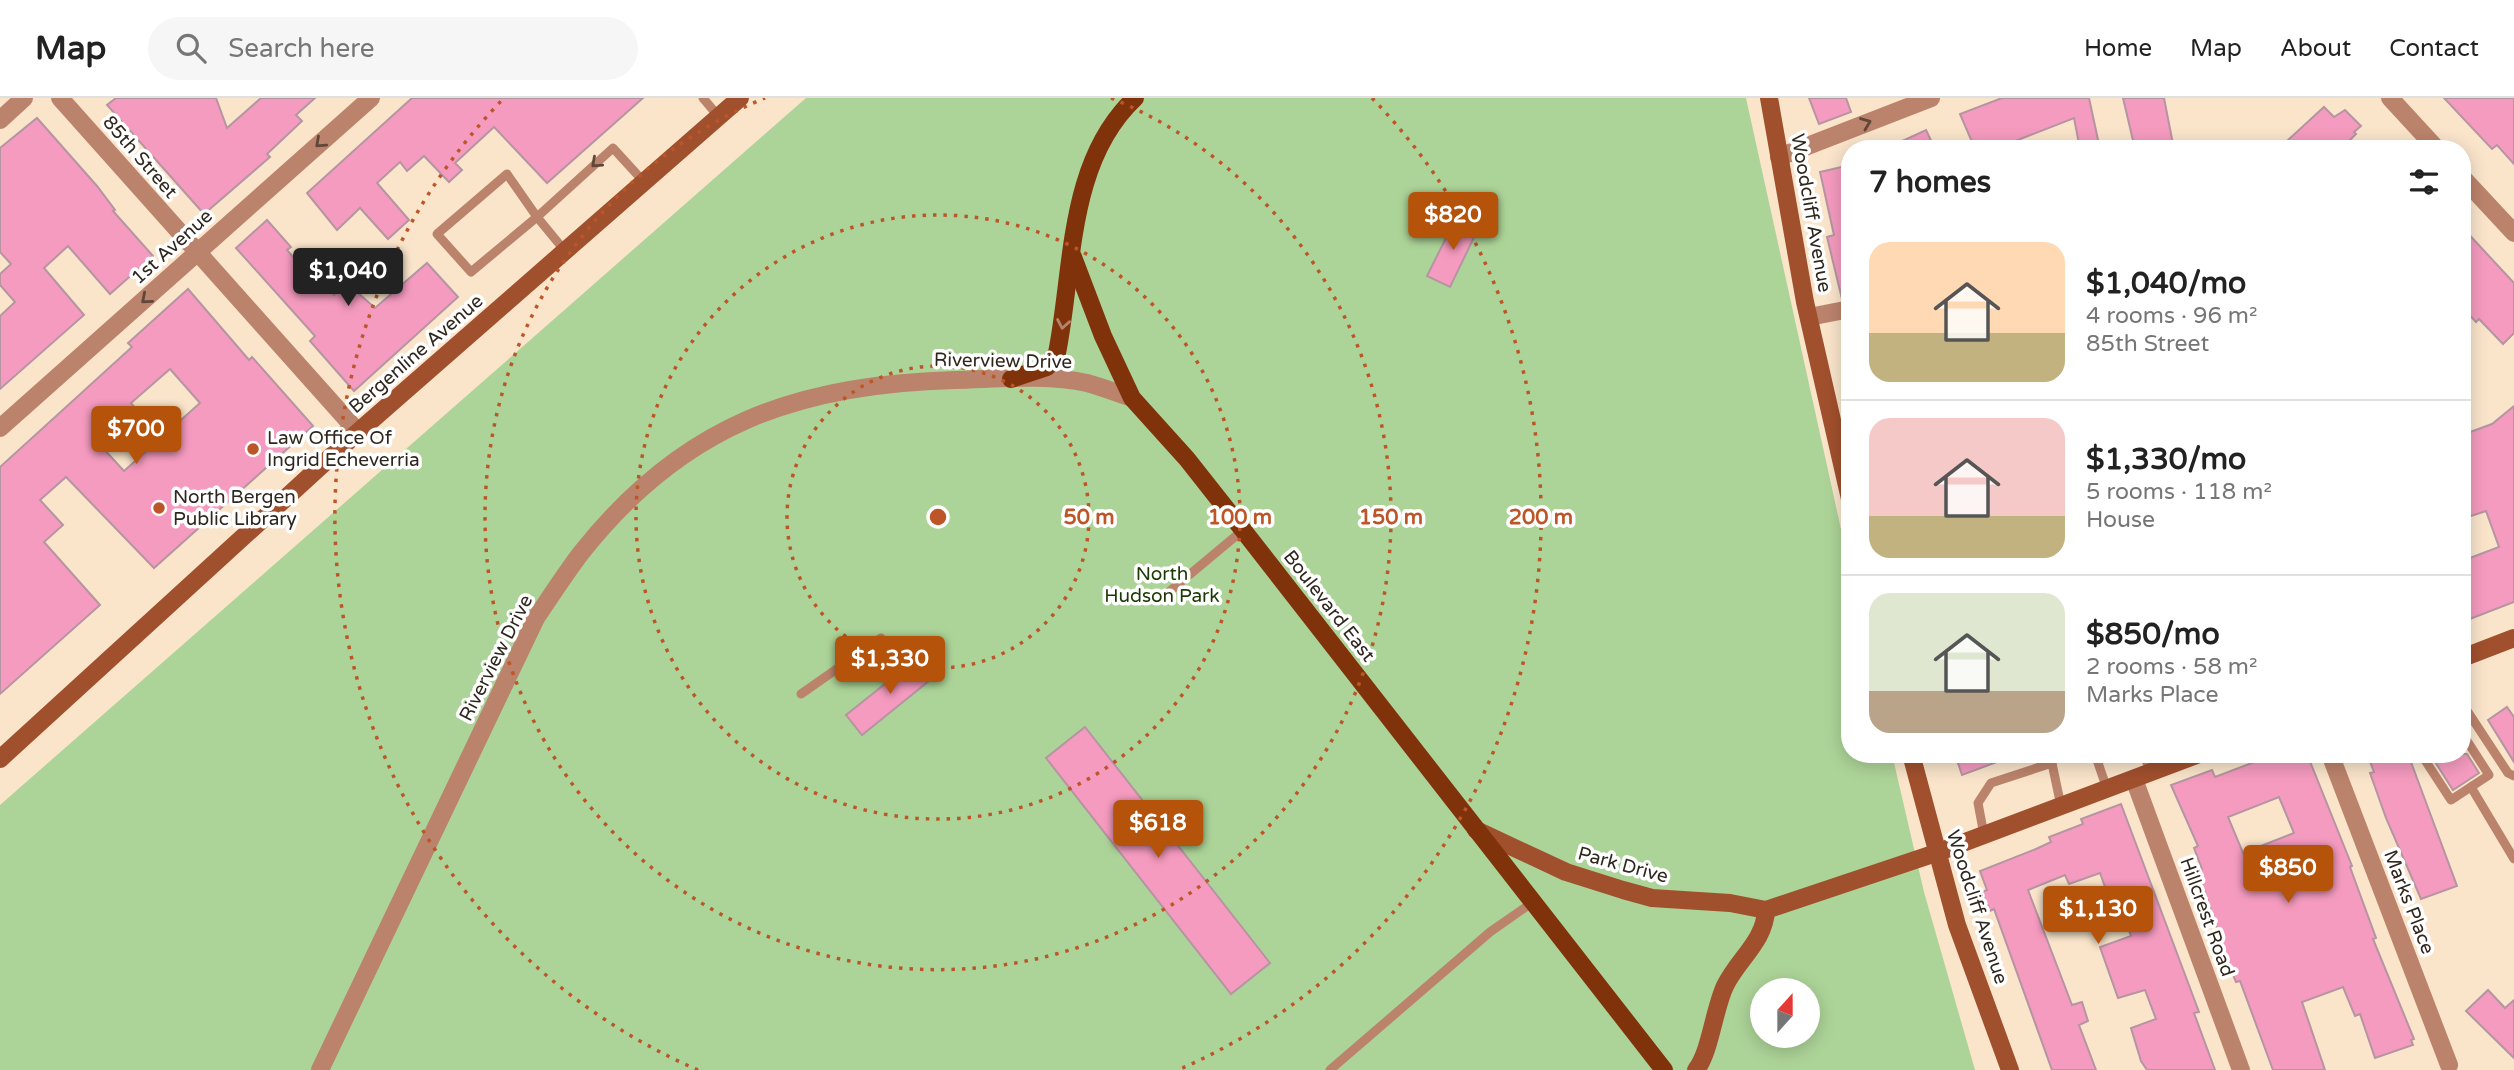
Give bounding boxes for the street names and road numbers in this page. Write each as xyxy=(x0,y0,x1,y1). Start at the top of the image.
street label: 85th Street xyxy=(98,111,182,203)
street label: Woodcliff Avenue xyxy=(1786,132,1836,294)
street label: 1st Avenue xyxy=(127,205,217,289)
street label: Bergenline Avenue xyxy=(345,290,487,418)
street label: Riverview Drive xyxy=(934,349,1072,373)
street label: Boulevard East xyxy=(1279,546,1379,666)
street label: Riverview Drive xyxy=(455,591,537,725)
street label: Woodcliff Avenue xyxy=(1942,827,2012,987)
street label: Park Drive xyxy=(1576,842,1670,888)
street label: Marks Place xyxy=(2379,847,2439,957)
street label: Hillcrest Road xyxy=(2175,854,2239,980)

